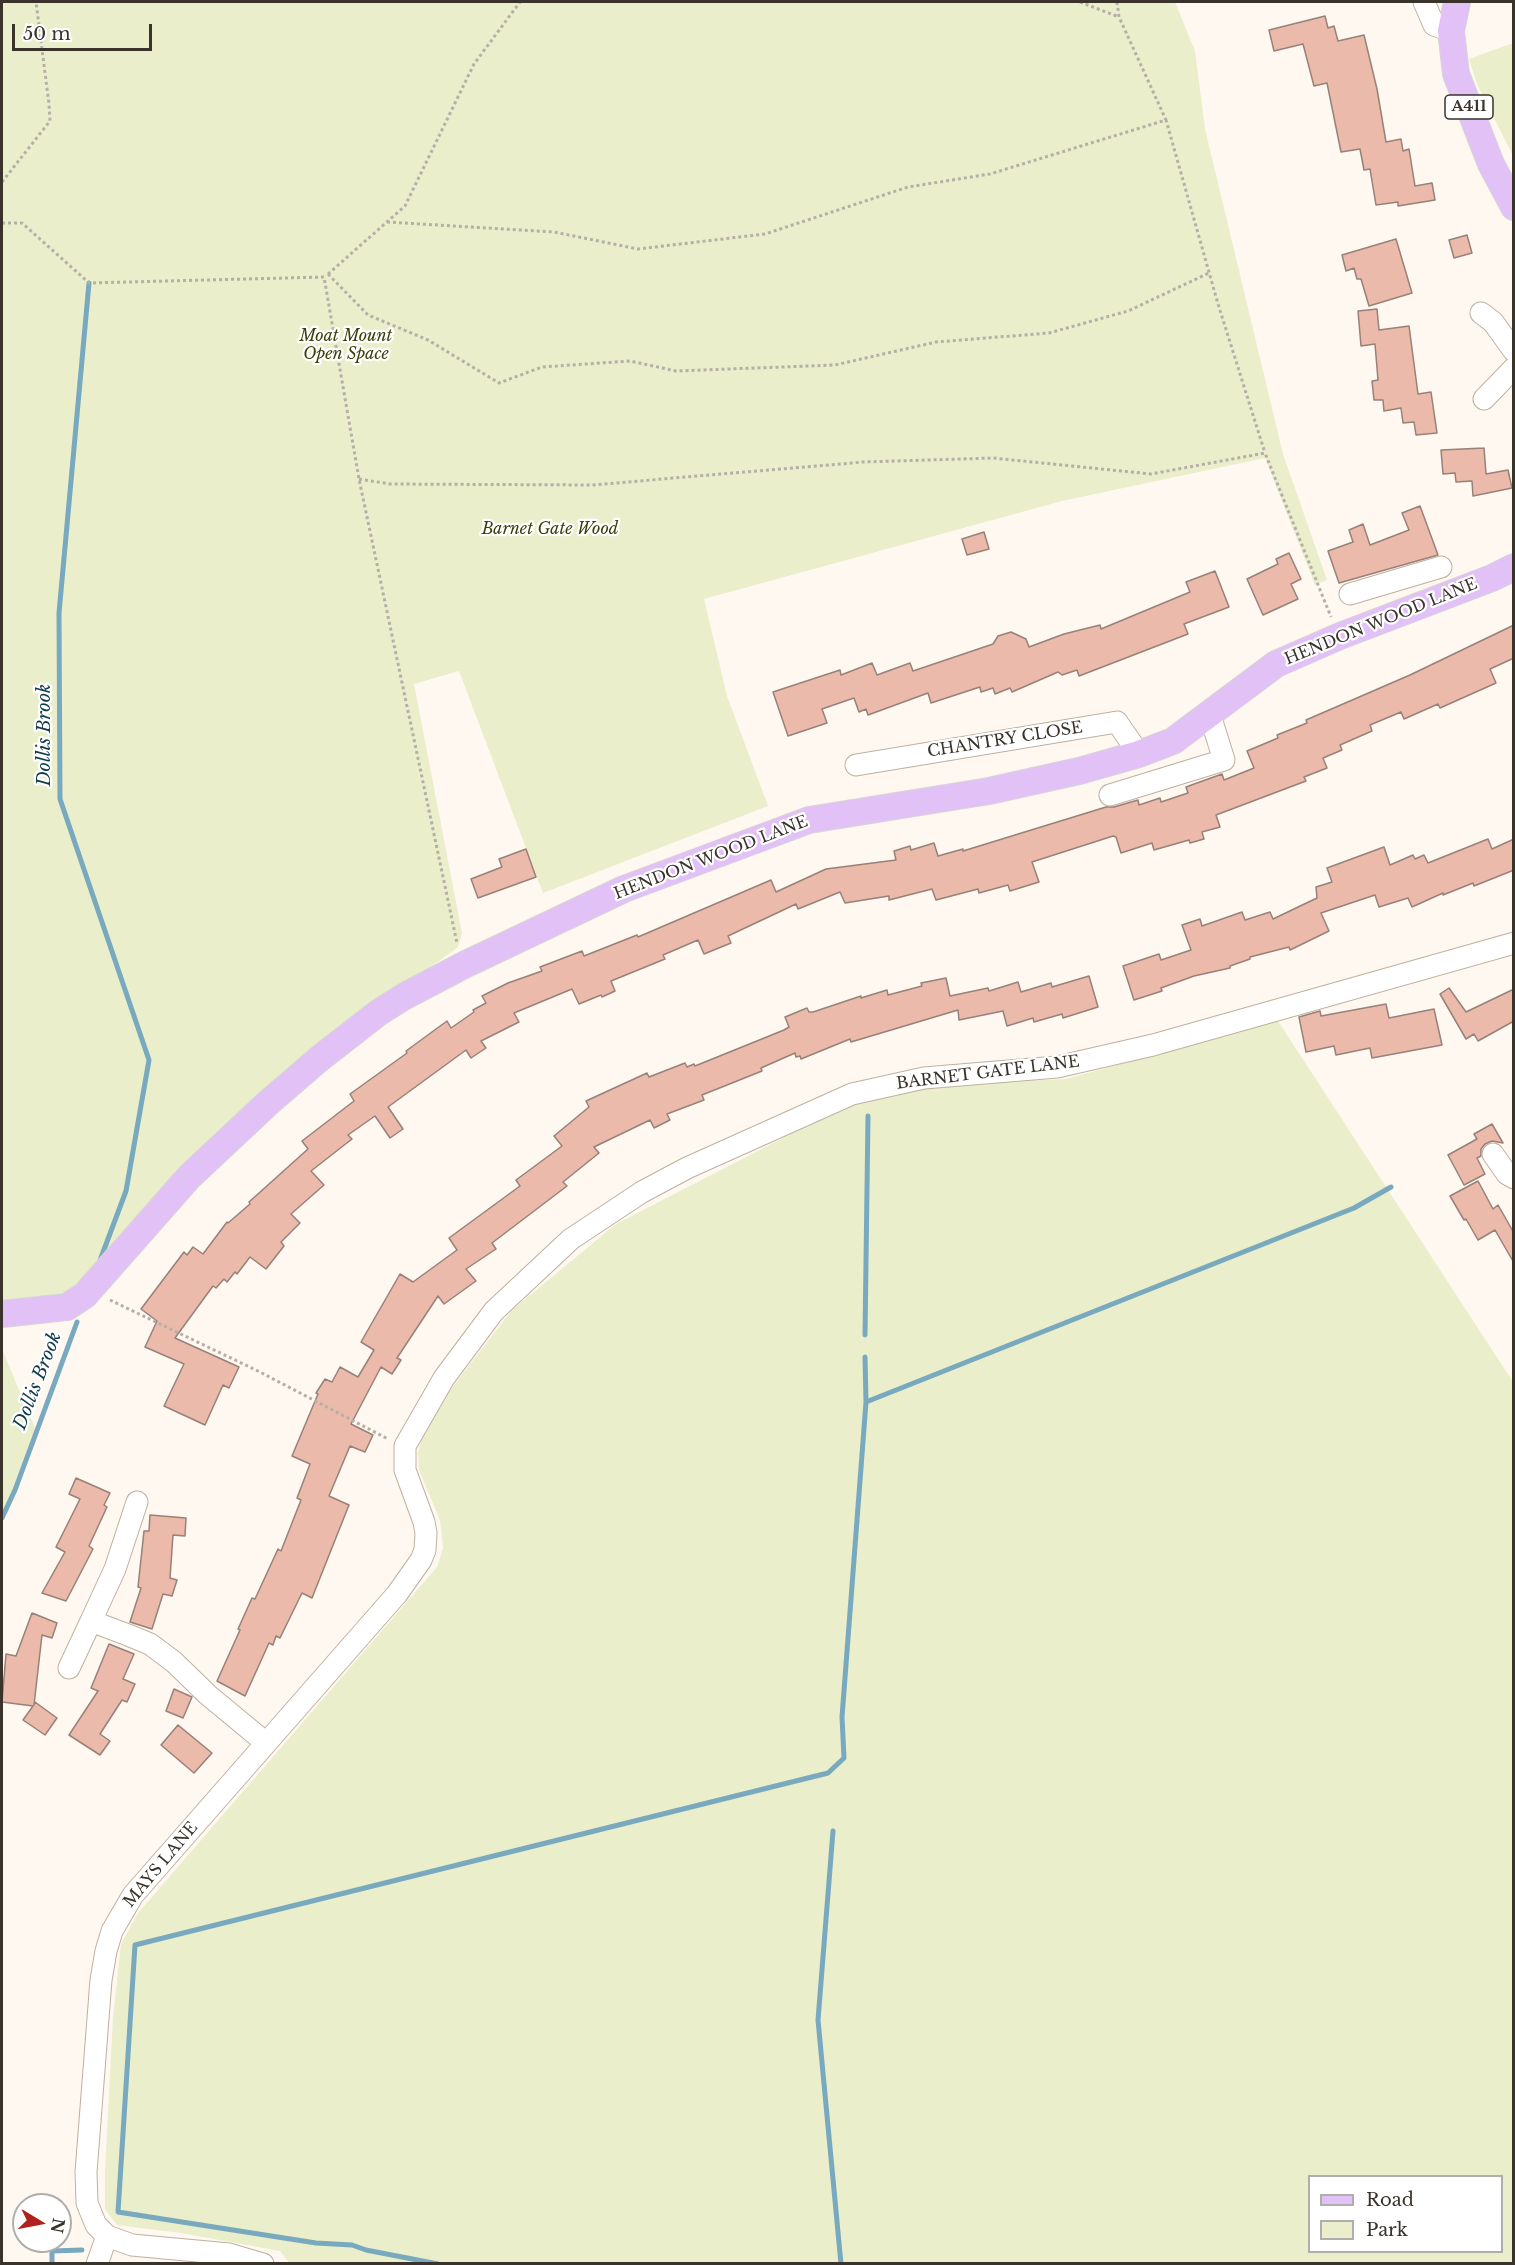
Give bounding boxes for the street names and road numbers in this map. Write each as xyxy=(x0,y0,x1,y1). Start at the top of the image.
road number: A411 xyxy=(1445,95,1493,119)
street label: HENDON WOOD LANE xyxy=(1282,574,1480,670)
street label: CHANTRY CLOSE xyxy=(926,718,1084,762)
street label: HENDON WOOD LANE xyxy=(611,812,811,904)
street label: BARNET GATE LANE xyxy=(895,1052,1081,1094)
street label: MAYS LANE xyxy=(120,1819,202,1911)

